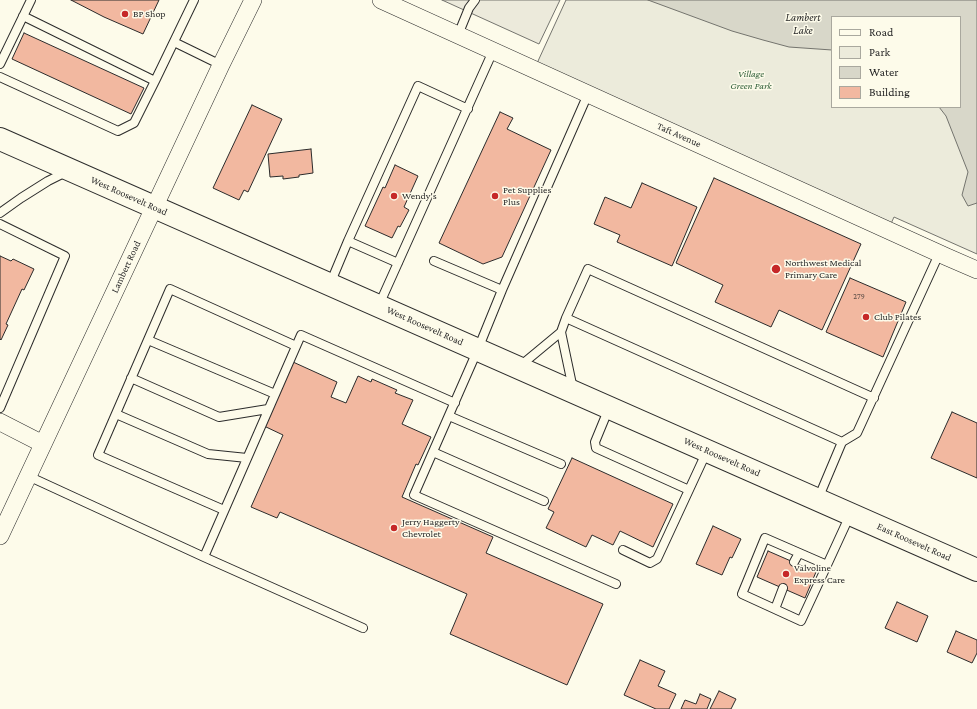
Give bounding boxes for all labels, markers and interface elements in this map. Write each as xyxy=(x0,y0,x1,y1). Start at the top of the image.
place label: BP Shop xyxy=(133,8,166,20)
marker: BP Shop xyxy=(120,9,130,19)
water label: Lambert Lake xyxy=(786,11,820,37)
legend xyxy=(831,16,961,108)
text: Road xyxy=(869,25,893,39)
text: Park xyxy=(869,45,890,59)
text: Water xyxy=(869,65,898,79)
park label: Village Green Park xyxy=(730,68,772,92)
text: Building xyxy=(869,85,910,99)
street label: Taft Avenue xyxy=(655,120,703,150)
street label: West Roosevelt Road xyxy=(89,174,169,218)
place label: Pet Supplies Plus xyxy=(503,184,551,208)
place label: Wendy's xyxy=(402,190,437,202)
marker: Wendy's xyxy=(389,191,399,201)
marker: Pet Supplies Plus xyxy=(490,191,500,201)
street label: Lambert Road xyxy=(109,239,143,295)
place label: Northwest Medical Primary Care xyxy=(785,257,861,280)
marker: Northwest Medical Primary Care xyxy=(770,263,782,275)
house number: 279 xyxy=(853,292,865,302)
street label: West Roosevelt Road xyxy=(385,304,465,348)
place label: Club Pilates xyxy=(874,311,921,323)
marker: Club Pilates xyxy=(861,312,871,322)
street label: West Roosevelt Road xyxy=(682,435,762,479)
place label: Jerry Haggerty Chevrolet xyxy=(402,516,460,540)
street label: East Roosevelt Road xyxy=(875,520,953,564)
marker: Jerry Haggerty Chevrolet xyxy=(389,523,399,533)
place label: Valvoline Express Care xyxy=(794,562,845,586)
marker: Valvoline Express Care xyxy=(781,569,791,579)

